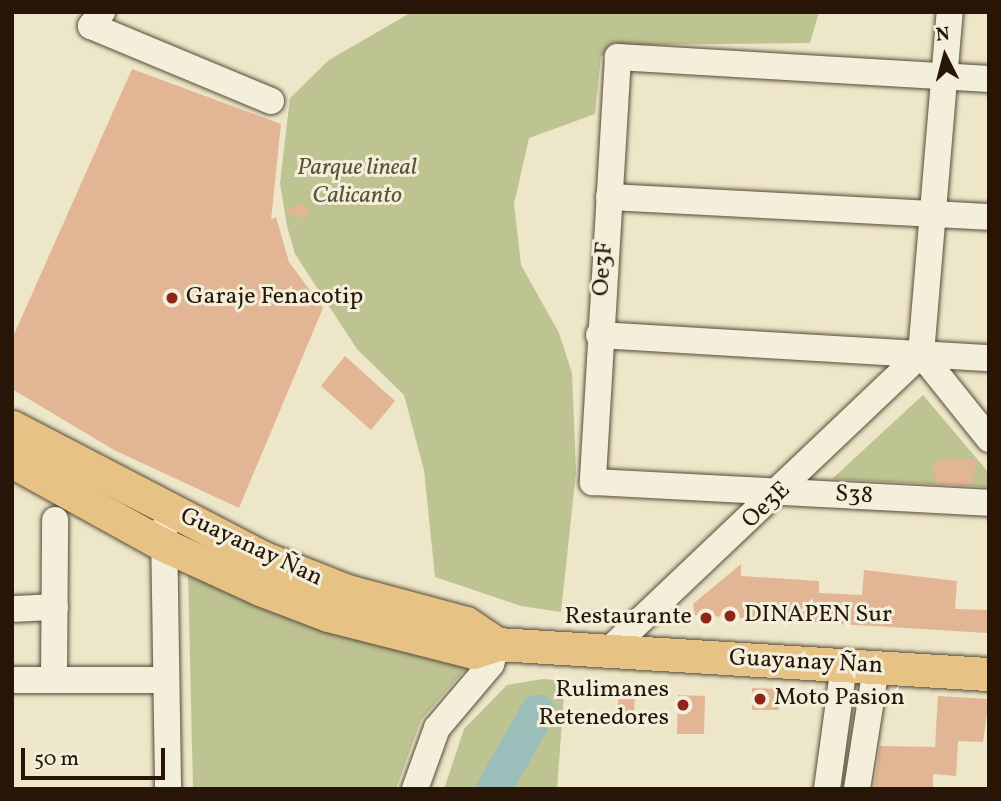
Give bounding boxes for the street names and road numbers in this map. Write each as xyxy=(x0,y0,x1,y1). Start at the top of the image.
street label: Oe3F xyxy=(588,241,620,297)
street label: Oe3E xyxy=(737,476,797,536)
street label: S38 xyxy=(834,481,874,511)
street label: Guayanay Ñan xyxy=(175,502,327,594)
street label: Guayanay Ñan xyxy=(728,645,884,681)

